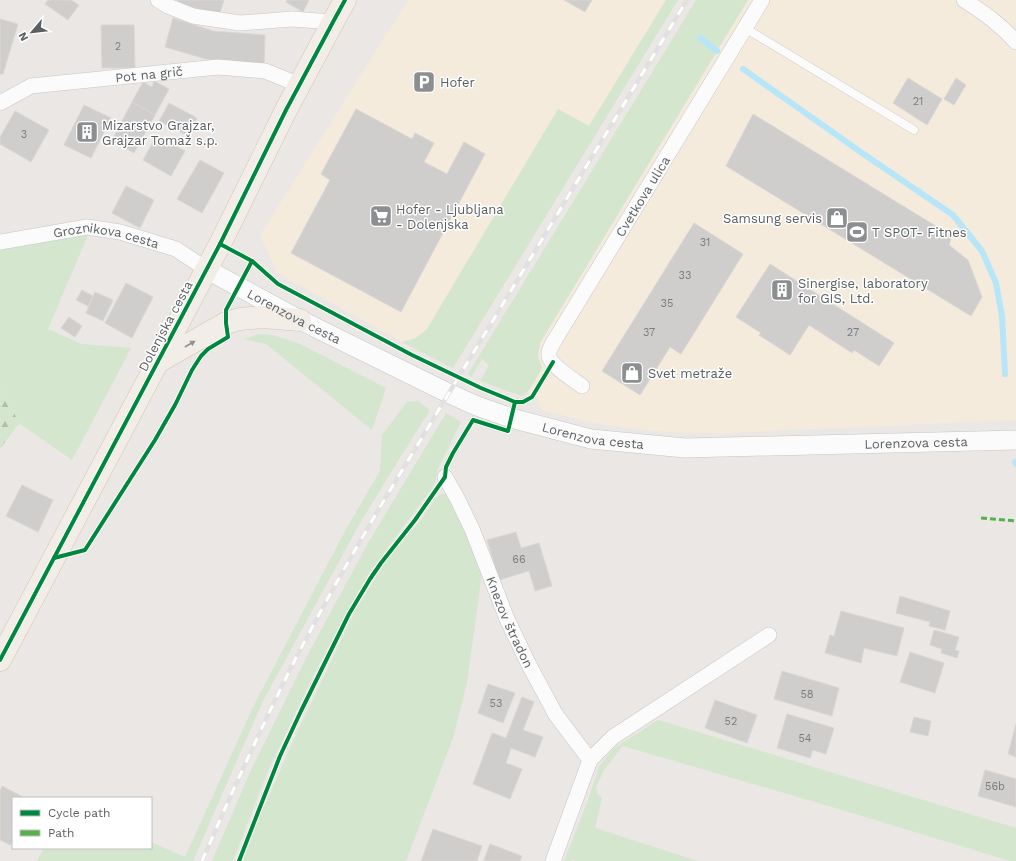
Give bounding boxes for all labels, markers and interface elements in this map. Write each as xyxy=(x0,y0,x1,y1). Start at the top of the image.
north arrow xyxy=(12,12,52,52)
text: N xyxy=(16,30,31,43)
house number: 2 xyxy=(115,40,121,53)
street label: Pot na grič xyxy=(115,64,184,85)
parking icon: Hofer xyxy=(411,69,437,95)
place label: Hofer xyxy=(440,75,475,90)
house number: 21 xyxy=(913,95,923,108)
place label: Mizarstvo Grajzar, Grajzar Tomaž s.p. xyxy=(102,118,218,148)
building icon: Mizarstvo Grajzar, Grajzar Tomaž s.p. xyxy=(74,119,100,145)
house number: 3 xyxy=(21,128,27,141)
street label: Cvetkova ulica xyxy=(613,153,673,239)
place label: Hofer - Ljubljana - Dolenjska xyxy=(396,202,504,232)
supermarket icon: Hofer - Ljubljana - Dolenjska xyxy=(368,203,394,229)
shop icon: Samsung servis xyxy=(824,205,850,231)
place label: Samsung servis xyxy=(723,211,822,226)
sports icon: T SPOT- Fitnes xyxy=(844,219,870,245)
street label: Groznikova cesta xyxy=(52,220,161,252)
place label: T SPOT- Fitnes xyxy=(872,225,967,240)
house number: 31 xyxy=(700,236,710,249)
house number: 33 xyxy=(679,269,691,282)
place label: Sinergise, laboratory for GIS, Ltd. xyxy=(798,276,928,306)
building icon: Sinergise, laboratory for GIS, Ltd. xyxy=(769,277,795,303)
street label: Dolenjska cesta xyxy=(135,278,196,374)
street label: Lorenzova cesta xyxy=(245,286,344,347)
house number: 35 xyxy=(661,297,673,310)
house number: 37 xyxy=(643,326,655,339)
house number: 27 xyxy=(847,326,859,339)
one-way arrow xyxy=(184,340,196,347)
shop icon: Svet metraže xyxy=(619,360,645,386)
place label: Svet metraže xyxy=(648,366,732,381)
street label: Lorenzova cesta xyxy=(540,419,645,452)
street label: Lorenzova cesta xyxy=(864,434,968,452)
house number: 66 xyxy=(512,553,526,566)
street label: Knezov štradon xyxy=(483,574,536,670)
house number: 58 xyxy=(800,688,814,701)
house number: 53 xyxy=(490,697,502,710)
house number: 52 xyxy=(725,715,737,728)
house number: 54 xyxy=(798,732,812,745)
house number: 56b xyxy=(985,780,1005,793)
legend xyxy=(12,797,152,849)
text: Cycle path xyxy=(48,806,110,820)
text: Path xyxy=(48,826,74,840)

